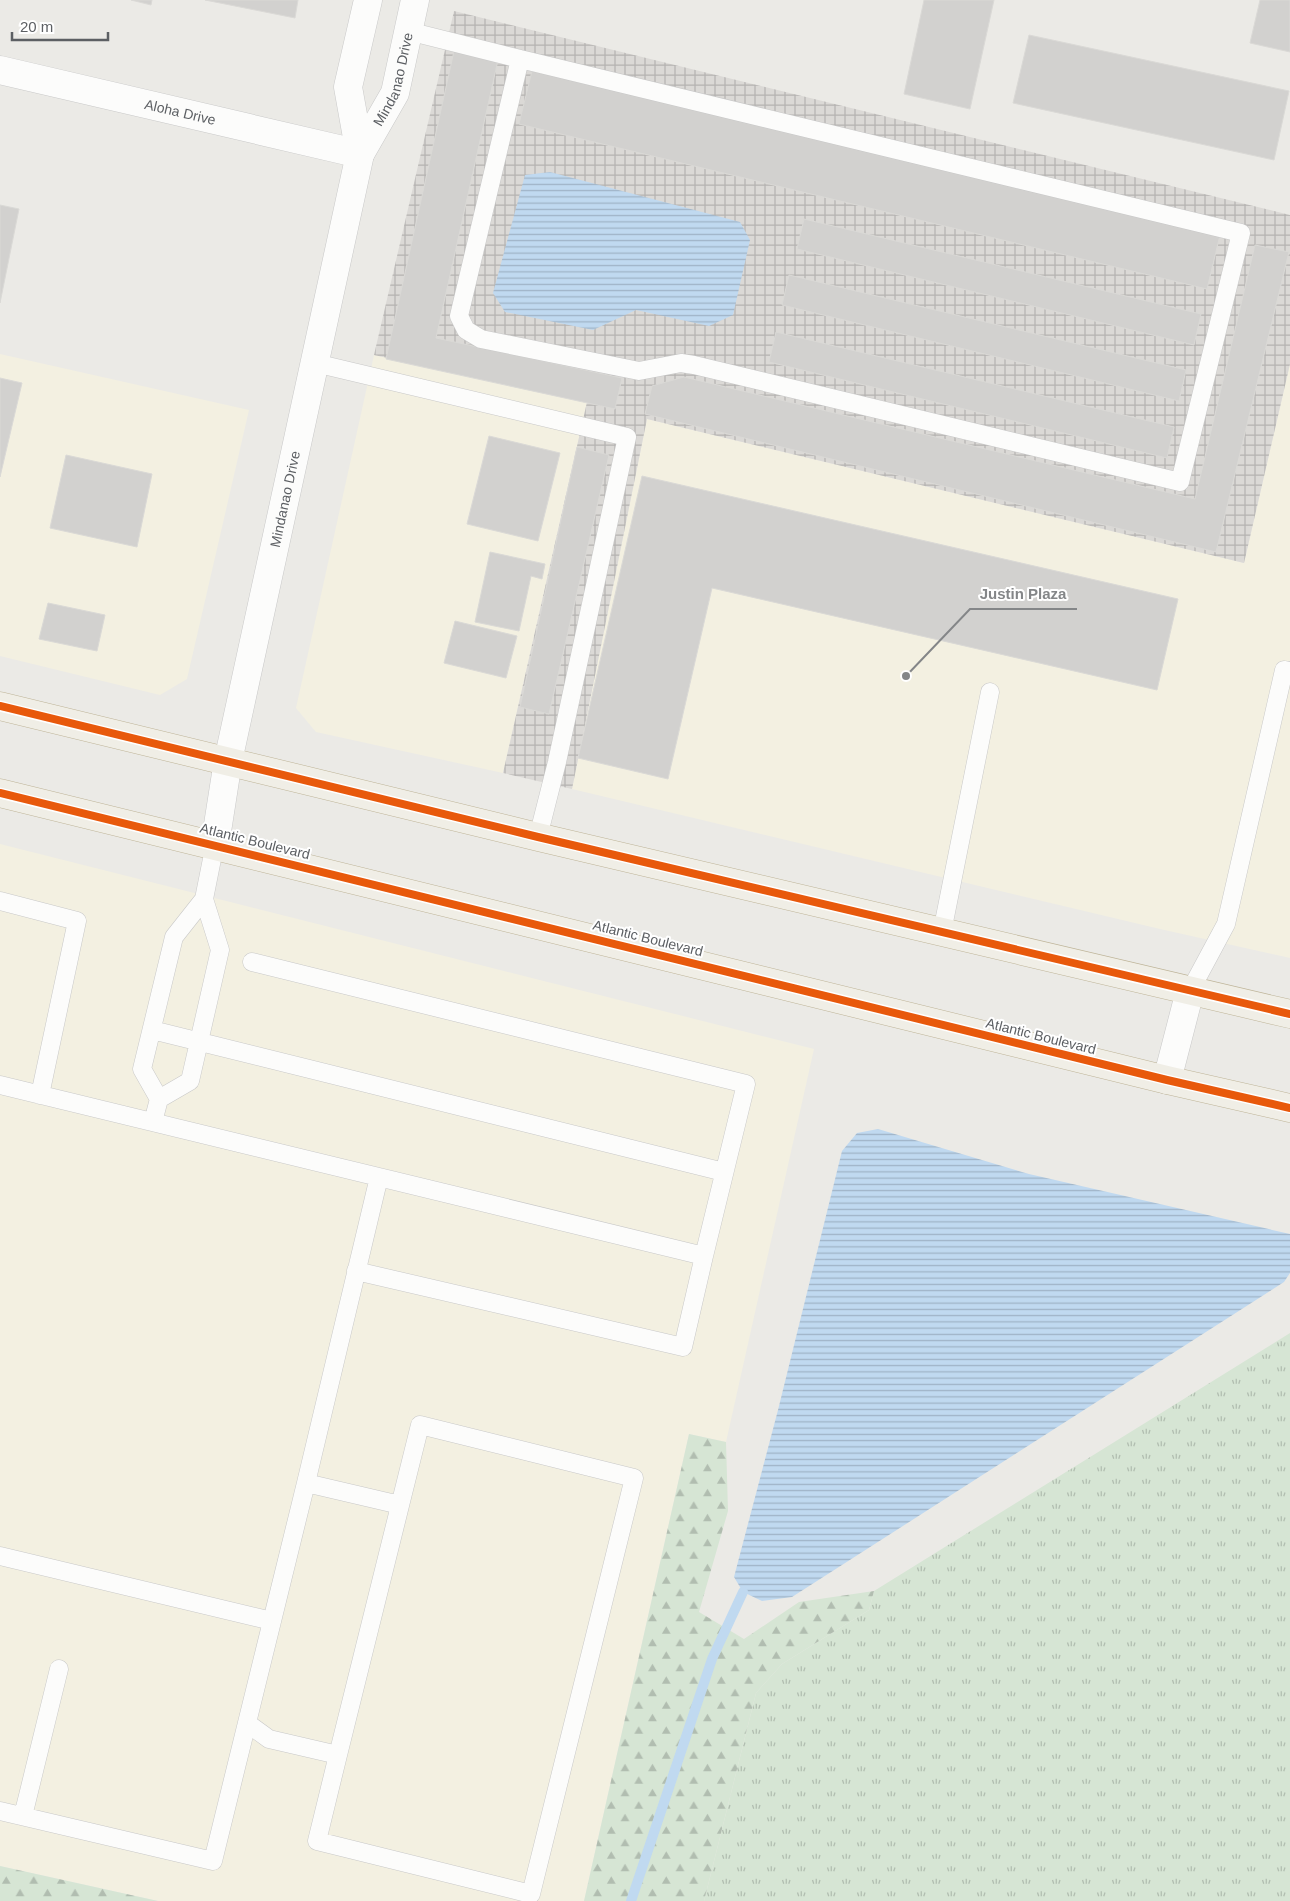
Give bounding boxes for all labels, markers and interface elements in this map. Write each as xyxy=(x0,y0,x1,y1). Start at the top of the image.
scale bar xyxy=(12,10,109,42)
text: 20 m xyxy=(20,18,53,35)
street label: Mindanao Drive xyxy=(370,31,416,129)
street label: Aloha Drive xyxy=(143,96,217,128)
street label: Mindanao Drive xyxy=(267,449,303,549)
callout: Justin Plaza xyxy=(970,579,1077,609)
text: Justin Plaza xyxy=(980,585,1067,602)
street label: Atlantic Boulevard xyxy=(198,820,312,862)
street label: Atlantic Boulevard xyxy=(591,917,705,959)
street label: Atlantic Boulevard xyxy=(984,1015,1098,1057)

